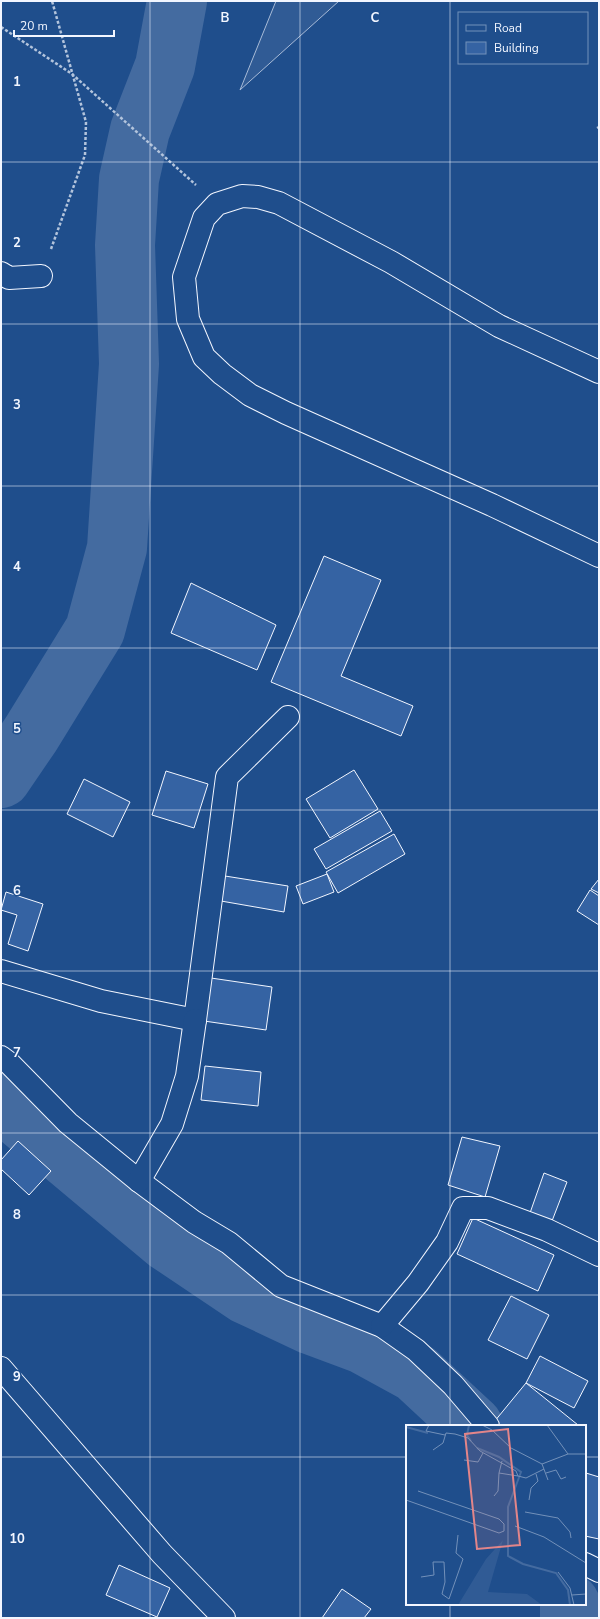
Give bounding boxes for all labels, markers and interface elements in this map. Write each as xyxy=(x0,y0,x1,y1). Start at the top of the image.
text: B xyxy=(221,9,230,27)
text: C xyxy=(371,9,380,27)
scale bar xyxy=(14,12,114,38)
legend xyxy=(458,12,588,64)
text: 20 m xyxy=(20,18,48,34)
text: Road xyxy=(494,20,522,36)
text: Building xyxy=(494,40,539,56)
text: 1 xyxy=(13,73,21,91)
text: 2 xyxy=(13,234,21,252)
text: 3 xyxy=(13,396,21,414)
text: 4 xyxy=(13,558,21,576)
text: 5 xyxy=(13,720,21,738)
text: 6 xyxy=(13,882,21,900)
text: 7 xyxy=(13,1044,21,1062)
text: 8 xyxy=(13,1206,21,1224)
text: 9 xyxy=(13,1368,21,1386)
inset map xyxy=(406,1425,586,1605)
text: 10 xyxy=(9,1530,25,1548)

